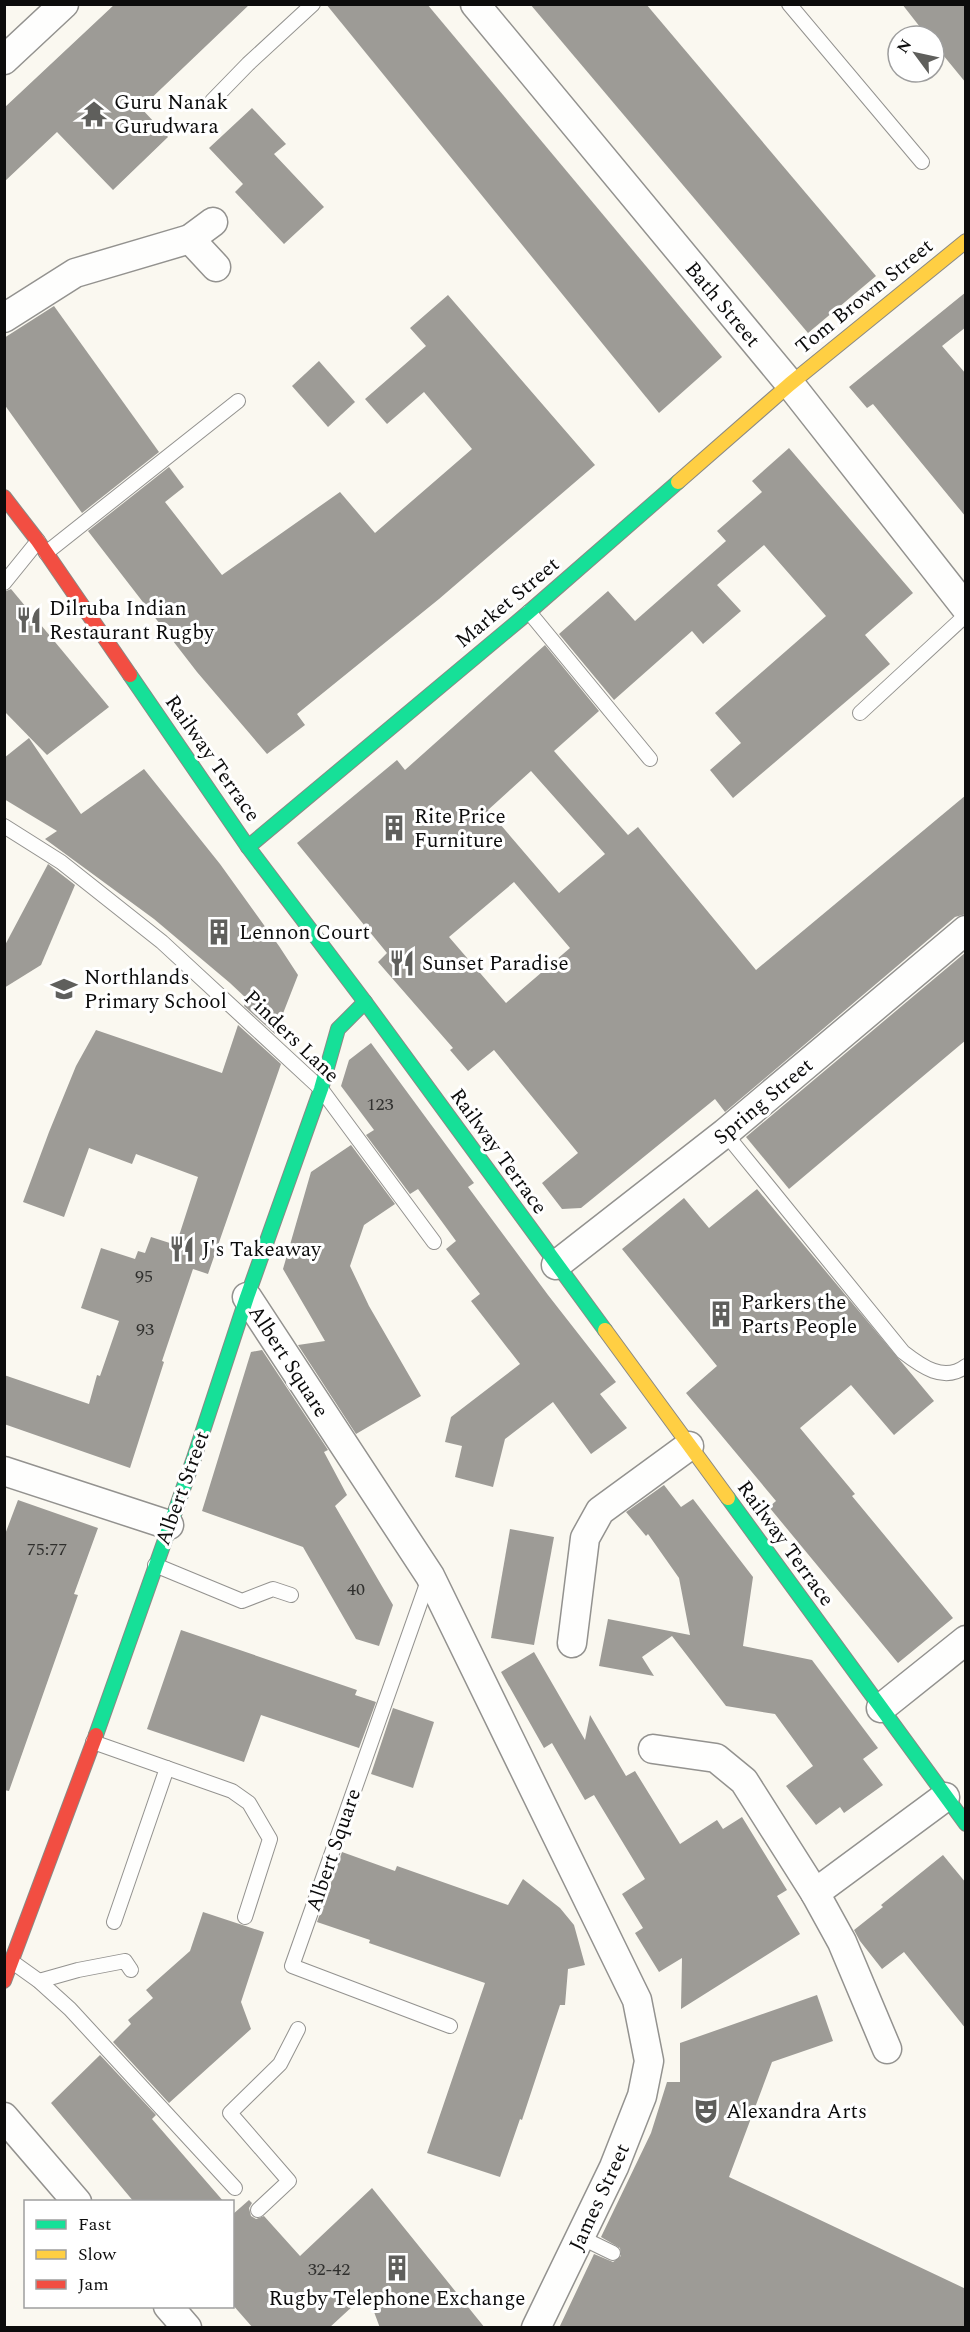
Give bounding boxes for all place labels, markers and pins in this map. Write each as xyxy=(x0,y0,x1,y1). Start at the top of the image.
place label: Guru Nanak Gurudwara xyxy=(114,87,228,143)
temple icon: Guru Nanak Gurudwara xyxy=(79,99,109,129)
place label: Dilruba Indian Restaurant Rugby xyxy=(49,593,215,649)
restaurant icon: Dilruba Indian Restaurant Rugby xyxy=(14,605,44,635)
place label: Rite Price Furniture xyxy=(414,801,506,857)
building icon: Rite Price Furniture xyxy=(379,813,409,843)
building icon: Lennon Court xyxy=(204,917,234,947)
place label: Lennon Court xyxy=(239,917,370,949)
restaurant icon: Sunset Paradise xyxy=(387,948,417,978)
place label: Sunset Paradise xyxy=(422,948,569,980)
place label: Northlands Primary School xyxy=(84,962,227,1018)
school or university icon: Northlands Primary School xyxy=(49,974,79,1004)
restaurant icon: J's Takeaway xyxy=(167,1234,197,1264)
place label: J's Takeaway xyxy=(202,1234,322,1266)
place label: Parkers the Parts People xyxy=(741,1287,857,1343)
building icon: Parkers the Parts People xyxy=(706,1299,736,1329)
theatre icon: Alexandra Arts xyxy=(691,2096,721,2126)
place label: Alexandra Arts xyxy=(726,2096,867,2128)
building icon: Rugby Telephone Exchange xyxy=(382,2253,412,2283)
place label: Rugby Telephone Exchange xyxy=(269,2283,525,2315)

